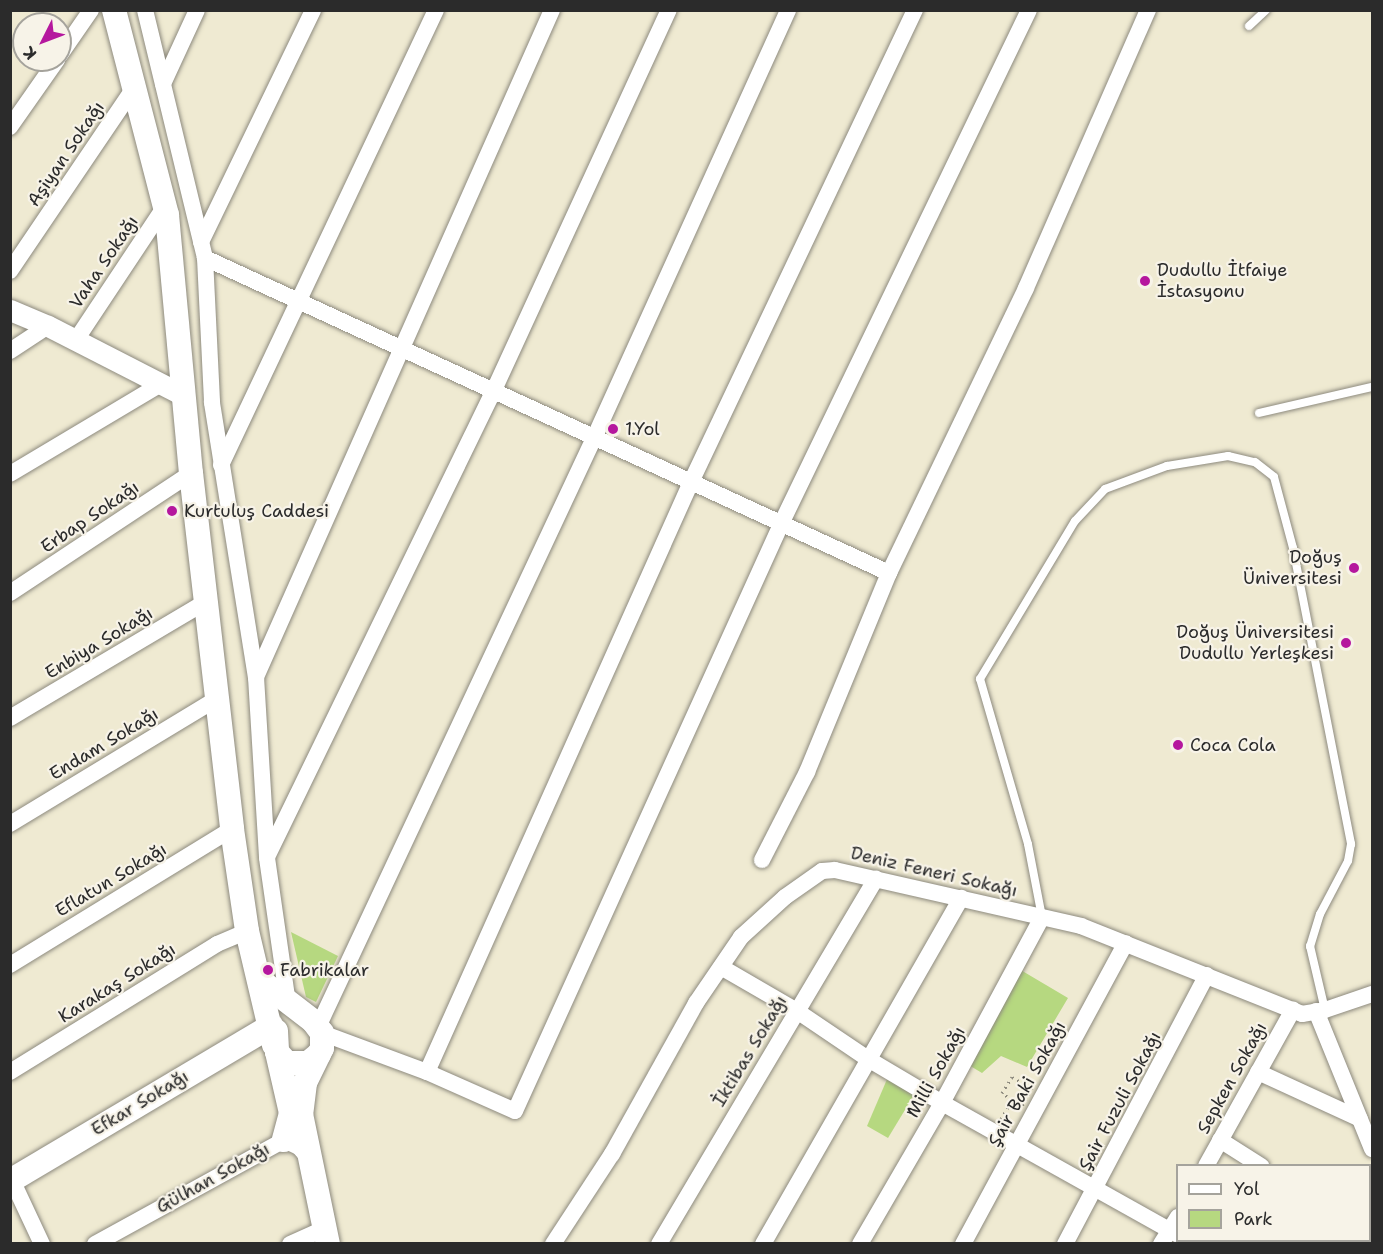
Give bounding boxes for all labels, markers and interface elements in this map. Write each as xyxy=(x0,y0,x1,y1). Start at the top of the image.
north arrow xyxy=(12,12,72,72)
text: K xyxy=(18,42,41,64)
street label: Aşiyan Sokağı xyxy=(23,97,109,211)
street label: Vaha Sokağı xyxy=(65,211,143,313)
place label: Dudullu İtfaiye İstasyonu xyxy=(1157,260,1287,302)
marker: Dudullu İtfaiye İstasyonu xyxy=(1138,274,1152,288)
place label: 1.Yol xyxy=(625,418,660,440)
marker: 1.Yol xyxy=(606,422,620,436)
street label: Erbap Sokağı xyxy=(37,476,143,558)
place label: Kurtuluş Caddesi xyxy=(184,500,329,522)
marker: Kurtuluş Caddesi xyxy=(165,504,179,518)
place label: Doğuş Üniversitesi xyxy=(1243,547,1342,590)
marker: Doğuş Üniversitesi xyxy=(1347,561,1361,575)
street label: Enbiya Sokağı xyxy=(41,602,157,684)
place label: Doğuş Üniversitesi Dudullu Yerleşkesi xyxy=(1176,622,1334,664)
marker: Doğuş Üniversitesi Dudullu Yerleşkesi xyxy=(1339,636,1353,650)
street label: Endam Sokağı xyxy=(46,703,162,785)
place label: Coca Cola xyxy=(1190,734,1276,756)
marker: Coca Cola xyxy=(1171,738,1185,752)
street label: Eflatun Sokağı xyxy=(51,838,171,922)
street label: Deniz Feneri Sokağı xyxy=(848,842,1020,902)
street label: Karakaş Sokağı xyxy=(55,938,179,1028)
place label: Fabrikalar xyxy=(280,959,369,981)
marker: Fabrikalar xyxy=(261,963,275,977)
street label: İktibas Sokağı xyxy=(708,991,792,1111)
street label: Şair Baki Sokağı xyxy=(984,1017,1070,1151)
street label: Sepken Sokağı xyxy=(1192,1019,1272,1137)
street label: Milli Sokağı xyxy=(902,1022,970,1122)
street label: Şair Fuzuli Sokağı xyxy=(1074,1028,1166,1174)
street label: Efkar Sokağı xyxy=(87,1066,193,1140)
street label: Gülhan Sokağı xyxy=(153,1138,273,1218)
legend xyxy=(1176,1164,1371,1242)
text: Yol xyxy=(1234,1177,1259,1201)
text: Park xyxy=(1234,1207,1273,1231)

